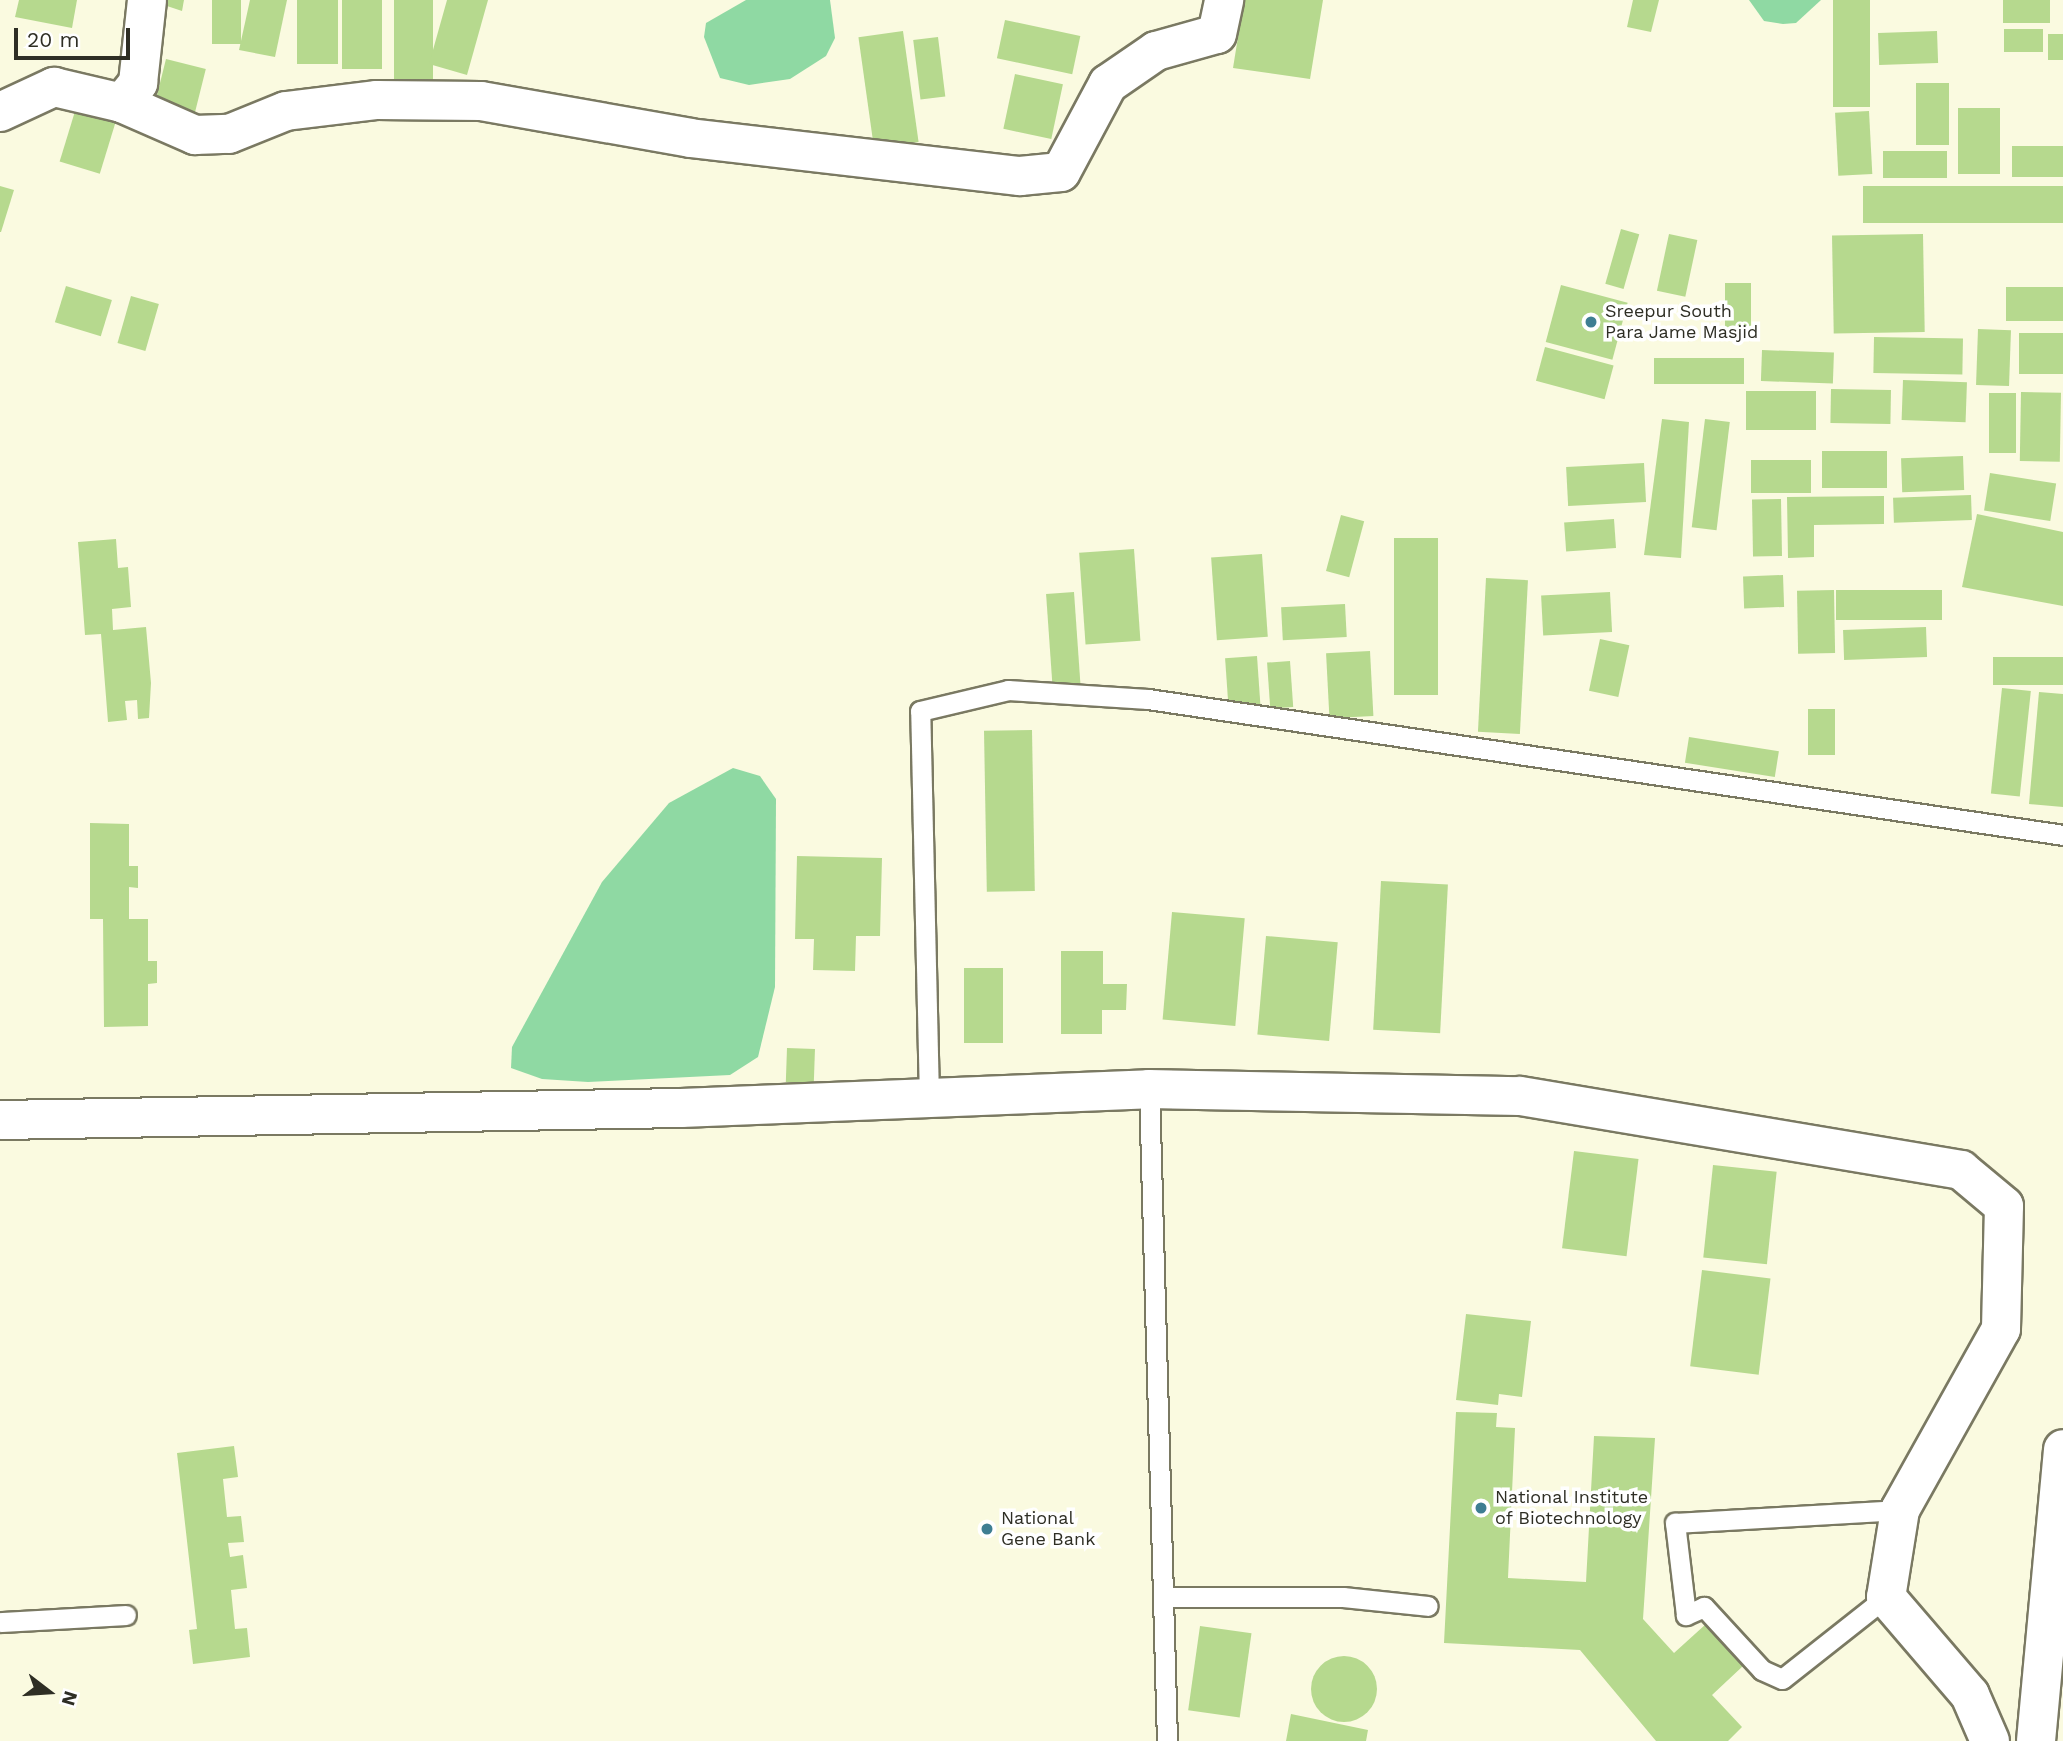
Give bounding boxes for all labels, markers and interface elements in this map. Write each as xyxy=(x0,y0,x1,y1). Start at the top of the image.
scale bar xyxy=(18,14,133,58)
text: 20 m xyxy=(27,27,79,52)
place label: Sreepur South Para Jame Masjid xyxy=(1605,301,1759,344)
marker: Sreepur South Para Jame Masjid xyxy=(1583,314,1599,330)
place label: National Institute of Biotechnology xyxy=(1495,1487,1649,1530)
marker: National Institute of Biotechnology xyxy=(1473,1500,1489,1516)
place label: National Gene Bank xyxy=(1001,1508,1095,1550)
marker: National Gene Bank xyxy=(979,1521,995,1537)
north arrow xyxy=(14,1657,84,1727)
text: N xyxy=(57,1688,83,1708)

